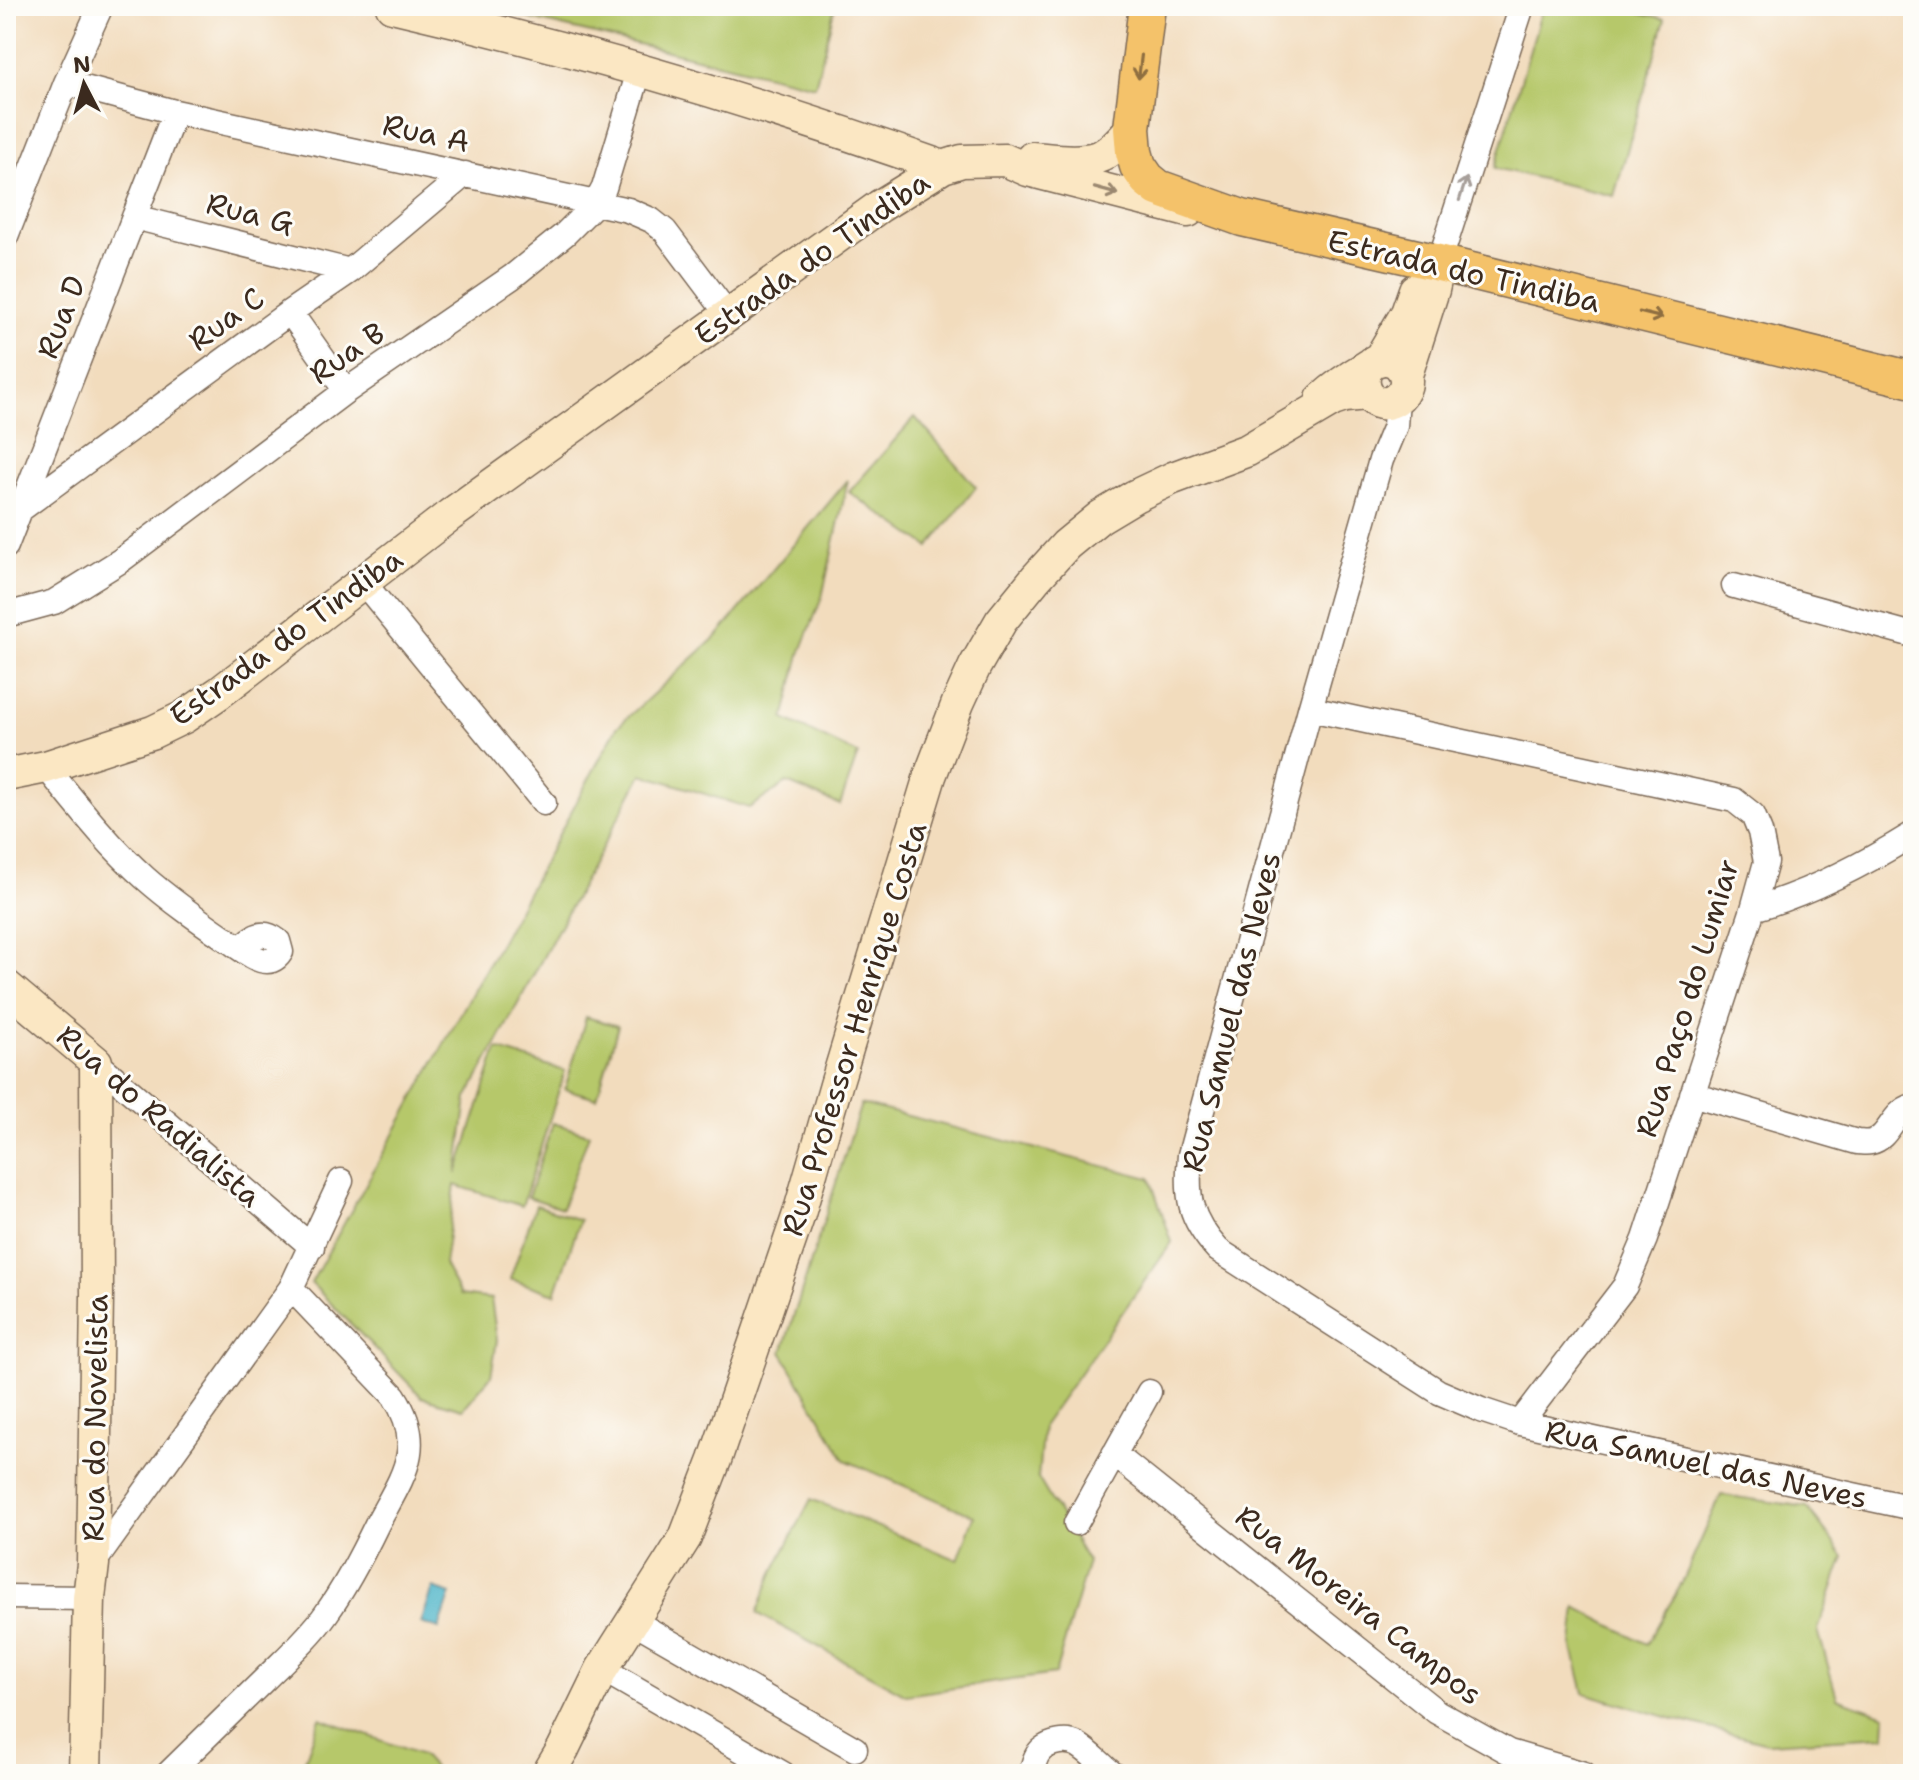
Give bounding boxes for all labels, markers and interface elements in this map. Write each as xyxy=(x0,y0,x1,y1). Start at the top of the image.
north arrow xyxy=(44,44,124,124)
text: N xyxy=(72,49,92,80)
one-way arrow xyxy=(1132,54,1147,79)
street label: Rua A xyxy=(379,104,473,162)
street label: Estrada do Tindiba xyxy=(686,161,938,355)
one-way arrow xyxy=(1457,177,1472,202)
street label: Rua G xyxy=(202,182,298,244)
one-way arrow xyxy=(1093,184,1119,199)
street label: Estrada do Tindiba xyxy=(1324,220,1605,322)
street label: Rua D xyxy=(26,270,96,364)
street label: Rua C xyxy=(180,278,272,360)
one-way arrow xyxy=(1637,309,1663,324)
street label: Rua B xyxy=(301,312,393,394)
street label: Estrada do Tindiba xyxy=(161,538,411,735)
street label: Rua Professor Henrique Costa xyxy=(771,817,937,1241)
street label: Rua Samuel das Neves xyxy=(1171,848,1291,1176)
street label: Rua Paço do Lumiar xyxy=(1625,854,1749,1142)
street label: Rua do Radialista xyxy=(48,1016,270,1217)
street label: Rua do Novelista xyxy=(72,1294,118,1542)
street label: Rua Samuel das Neves xyxy=(1541,1410,1871,1518)
street label: Rua Moreira Campos xyxy=(1227,1496,1491,1714)

